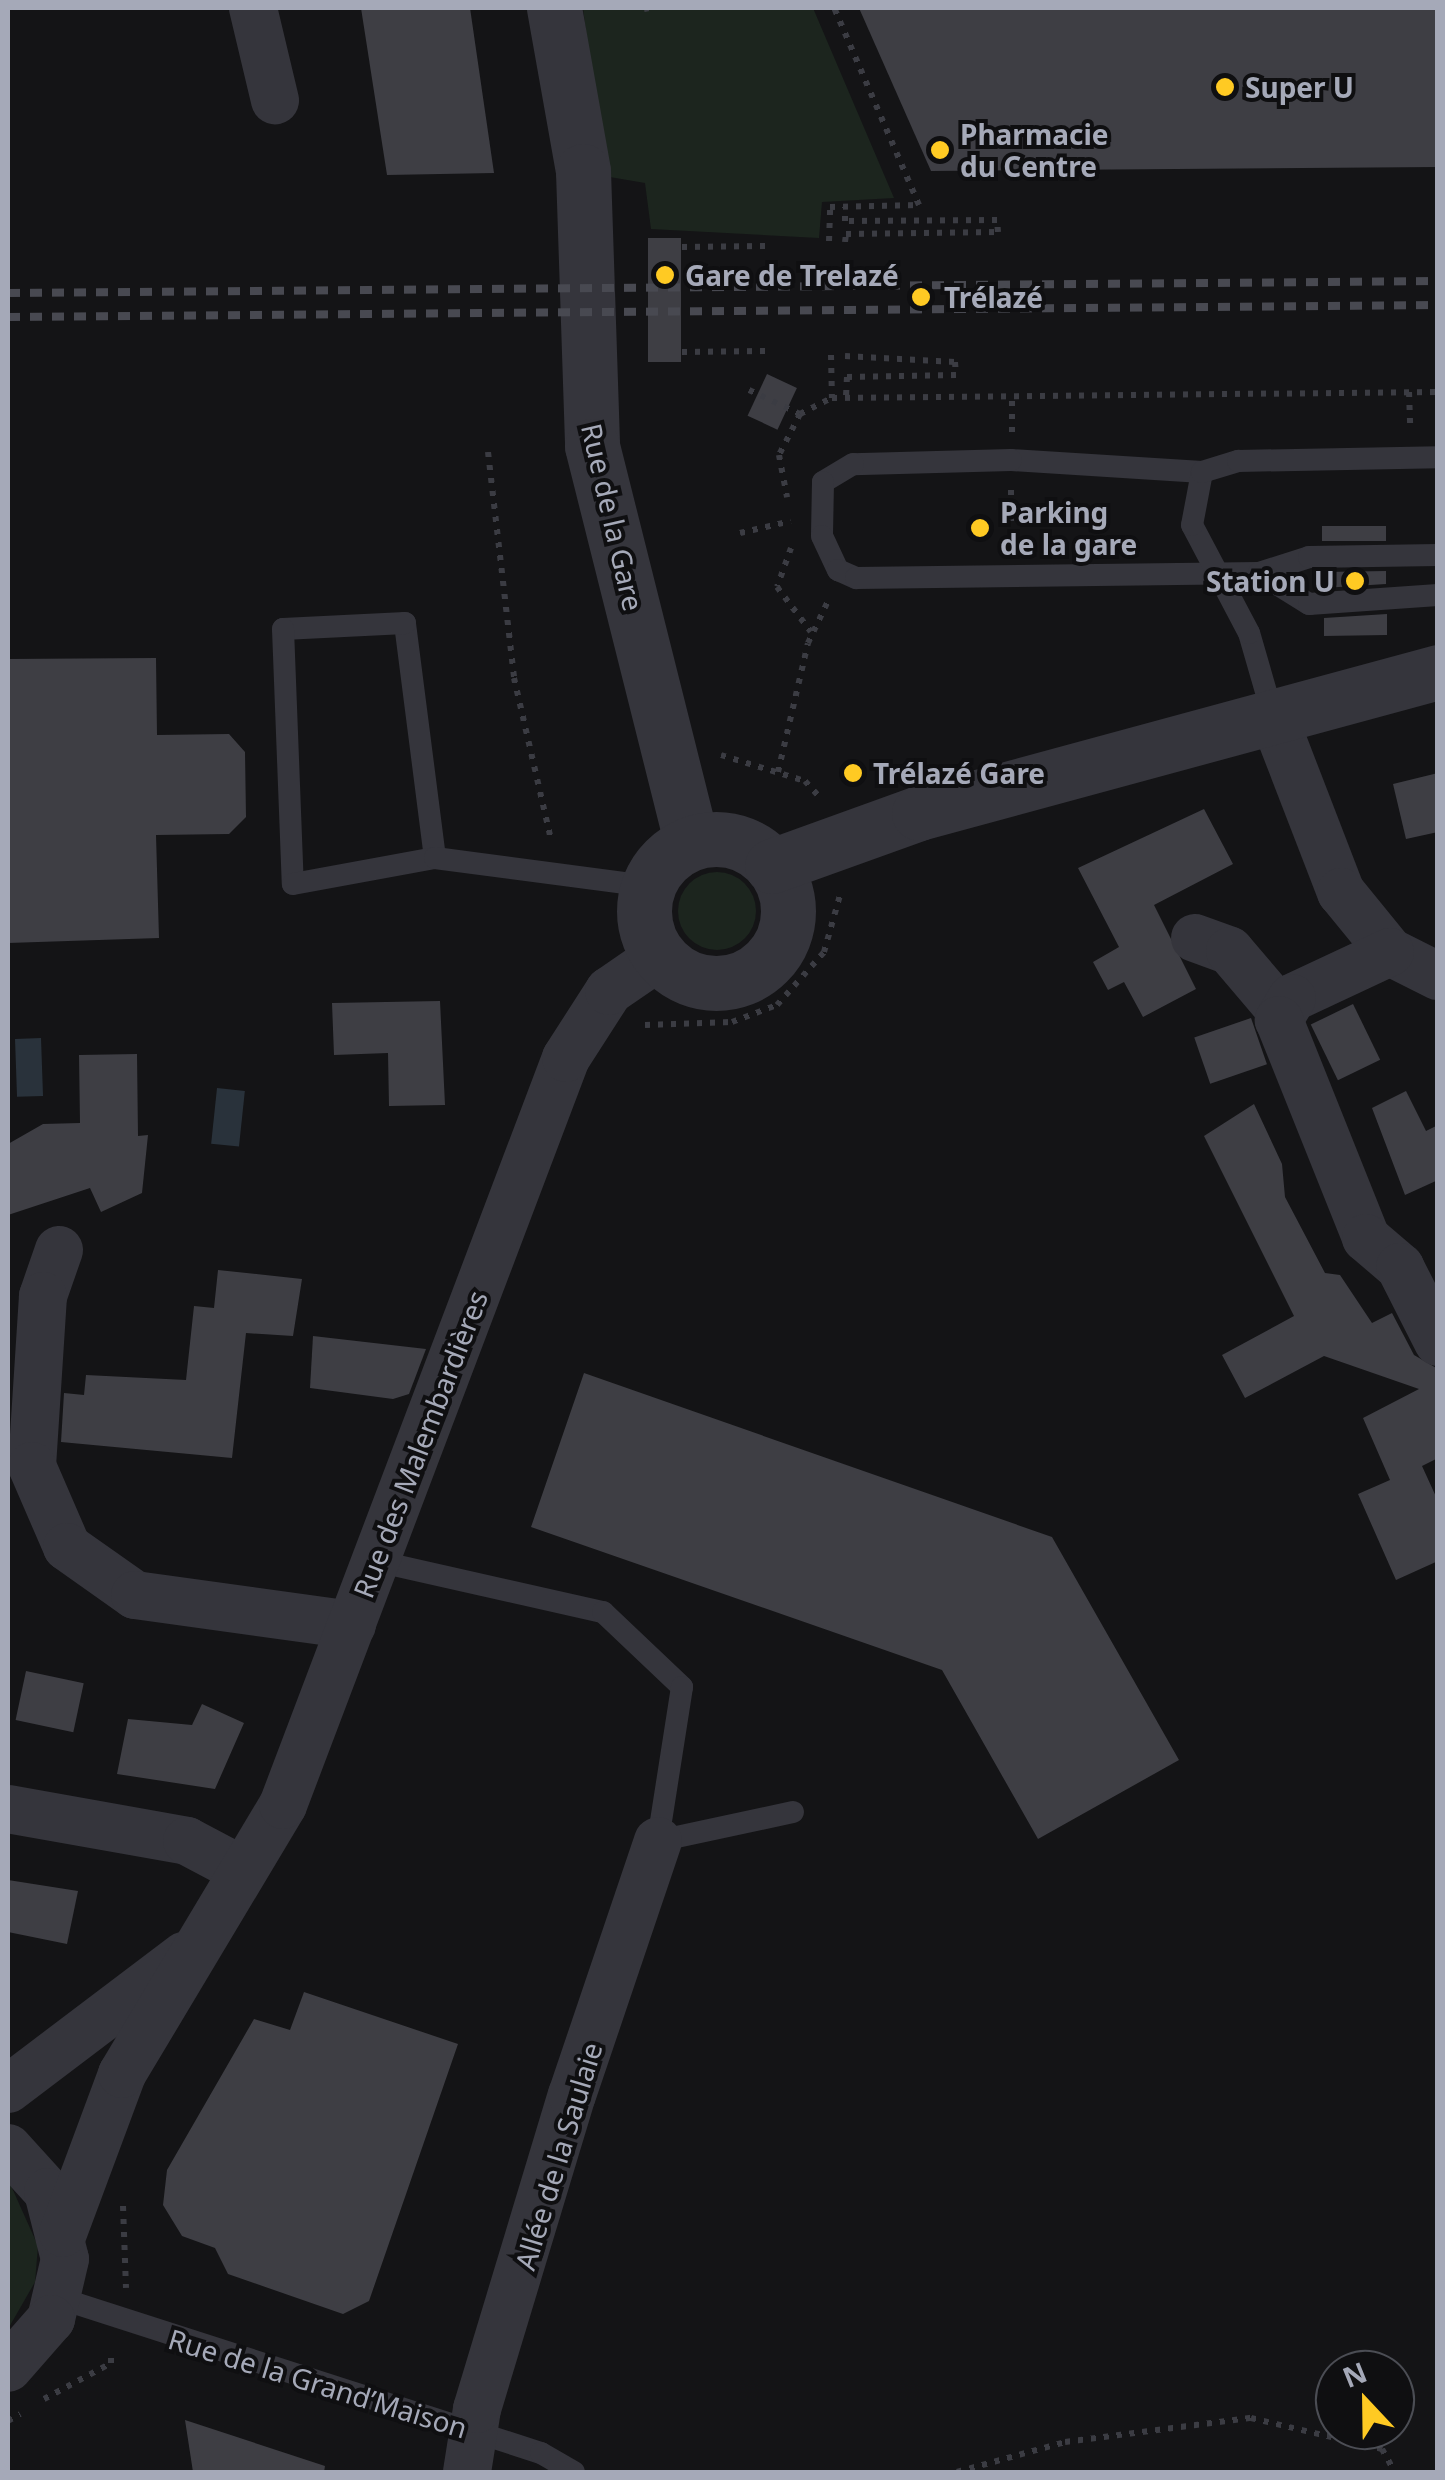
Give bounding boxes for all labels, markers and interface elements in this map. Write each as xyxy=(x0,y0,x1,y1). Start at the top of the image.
place label: Super U xyxy=(1245,70,1354,104)
marker: Super U xyxy=(1214,76,1236,98)
place label: Pharmacie du Centre xyxy=(960,117,1108,183)
marker: Pharmacie du Centre xyxy=(929,139,951,161)
place label: Gare de Trelazé xyxy=(685,258,899,292)
marker: Gare de Trelazé xyxy=(654,264,676,286)
place label: Trélazé xyxy=(944,280,1043,314)
marker: Trélazé xyxy=(908,284,934,310)
street label: Rue de la Gare xyxy=(575,420,651,614)
place label: Parking de la gare xyxy=(1000,495,1137,561)
marker: Parking de la gare xyxy=(969,517,991,539)
place label: Station U xyxy=(1206,564,1335,598)
marker: Station U xyxy=(1344,570,1366,592)
place label: Trélazé Gare xyxy=(873,756,1045,790)
marker: Trélazé Gare xyxy=(842,762,864,784)
street label: Rue des Malembardières xyxy=(346,1286,494,1602)
street label: Allée de la Saulaie xyxy=(507,2038,609,2274)
street label: Rue de la Grand’Maison xyxy=(164,2321,472,2445)
north arrow xyxy=(1315,2350,1415,2450)
text: N xyxy=(1337,2352,1372,2396)

